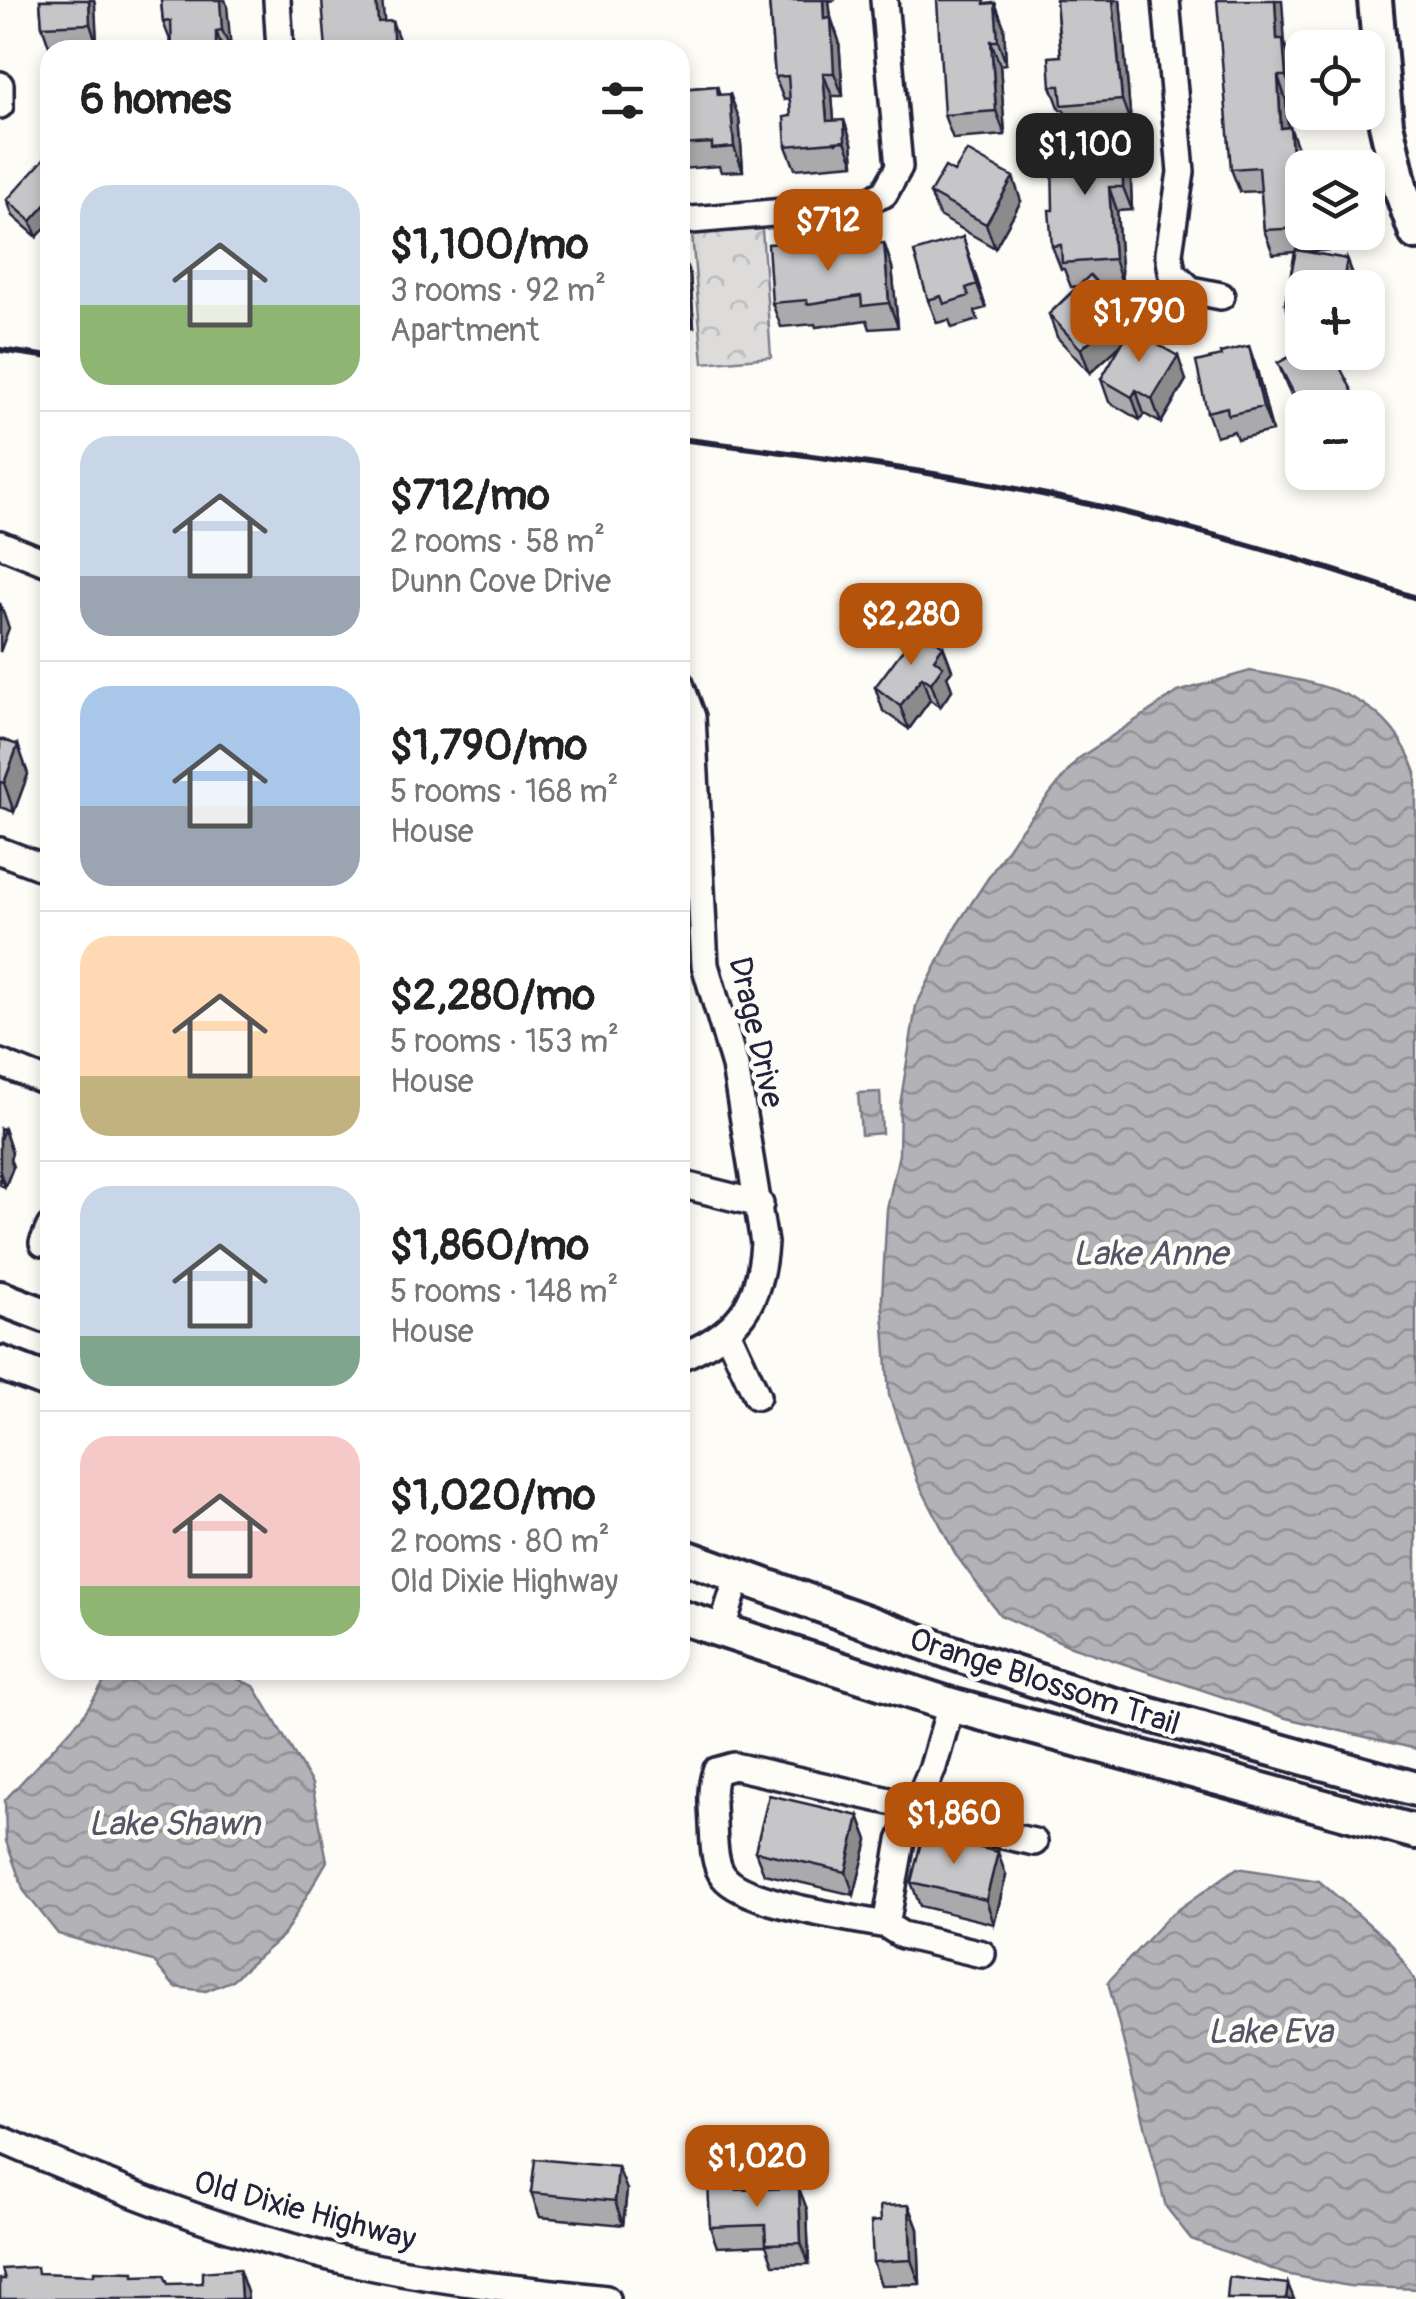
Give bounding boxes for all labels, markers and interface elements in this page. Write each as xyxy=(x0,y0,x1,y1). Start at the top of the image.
map controls xyxy=(1285,30,1385,490)
button: locate xyxy=(1285,30,1385,130)
icon: filters xyxy=(595,73,650,128)
text: 6 homes xyxy=(80,74,231,126)
pin: $1,100 xyxy=(1004,113,1166,198)
text: $1,100 xyxy=(1038,125,1132,165)
button: layers xyxy=(1285,150,1385,250)
pin: $712 xyxy=(769,189,887,274)
text: $712 xyxy=(796,201,860,241)
text: $1,100/mo xyxy=(390,219,589,271)
icon: home xyxy=(160,225,280,345)
button: + xyxy=(1285,270,1385,370)
text: 3 rooms · 92 m² xyxy=(390,271,606,311)
pin: $1,790 xyxy=(1058,280,1220,365)
text: $1,790 xyxy=(1092,292,1186,332)
text: Apartment xyxy=(390,311,539,351)
button: − xyxy=(1285,390,1385,490)
text: $712/mo xyxy=(390,470,550,522)
icon: home xyxy=(160,476,280,596)
text: 2 rooms · 58 m² xyxy=(390,522,605,562)
text: Dunn Cove Drive xyxy=(390,562,611,602)
pin: $2,280 xyxy=(830,583,992,668)
text: $2,280 xyxy=(861,595,961,635)
text: $1,790/mo xyxy=(390,720,587,772)
icon: home xyxy=(160,726,280,846)
text: 5 rooms · 168 m² xyxy=(390,772,619,812)
text: House xyxy=(390,812,474,852)
street label: Drage Drive xyxy=(719,953,793,1112)
text: $2,280/mo xyxy=(390,970,595,1022)
icon: home xyxy=(160,976,280,1096)
text: 5 rooms · 153 m² xyxy=(390,1022,619,1062)
text: House xyxy=(390,1062,474,1102)
text: $1,860/mo xyxy=(390,1220,589,1272)
icon: home xyxy=(160,1226,280,1346)
water label: Lake Anne xyxy=(1072,1232,1231,1276)
text: 5 rooms · 148 m² xyxy=(390,1272,618,1312)
text: House xyxy=(390,1312,474,1352)
text: $1,020/mo xyxy=(390,1470,596,1522)
icon: home xyxy=(160,1476,280,1596)
text: 2 rooms · 80 m² xyxy=(390,1522,610,1562)
text: Old Dixie Highway xyxy=(390,1562,618,1602)
street label: Orange Blossom Trail xyxy=(904,1619,1185,1745)
pin: $1,860 xyxy=(873,1782,1035,1867)
text: $1,860 xyxy=(907,1794,1001,1834)
water label: Lake Shawn xyxy=(88,1802,262,1846)
water label: Lake Eva xyxy=(1207,2010,1335,2054)
pin: $1,020 xyxy=(676,2125,838,2210)
text: $1,020 xyxy=(707,2137,807,2177)
street label: Old Dixie Highway xyxy=(189,2162,420,2260)

